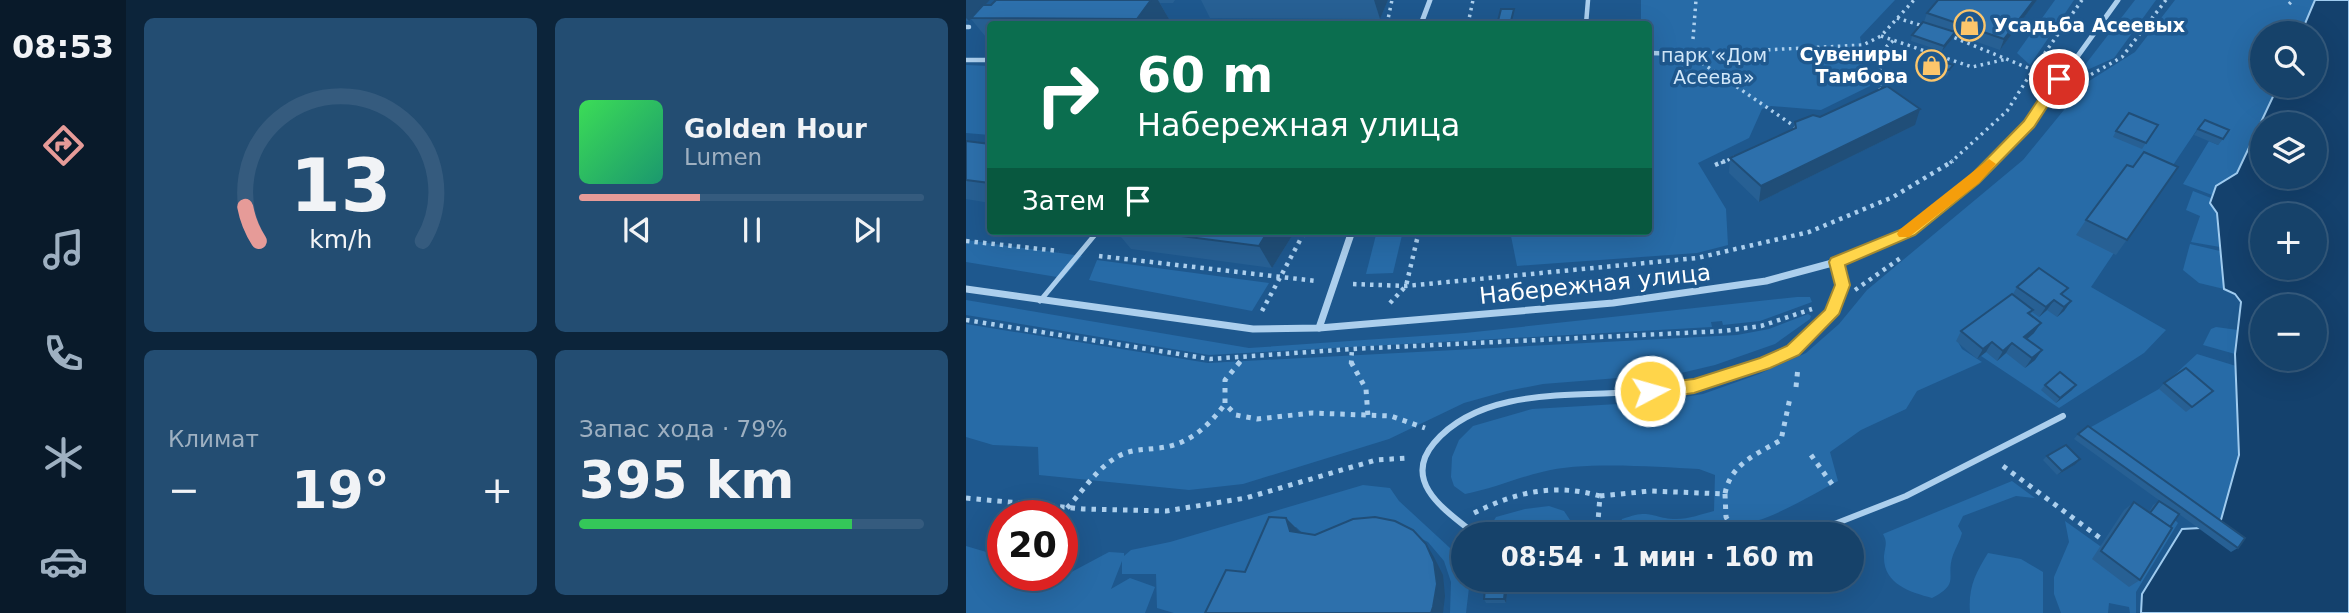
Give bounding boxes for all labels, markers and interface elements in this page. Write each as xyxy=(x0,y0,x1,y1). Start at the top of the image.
shop icon: Усадьба Асеевых xyxy=(1953,8,1987,42)
place label: Усадьба Асеевых xyxy=(1993,14,2185,36)
map controls xyxy=(2250,21,2327,371)
button: search xyxy=(2250,21,2327,98)
text: 08:53 xyxy=(12,28,114,66)
place label: Сувениры Тамбова xyxy=(1800,43,1908,87)
park label: парк «Дом Асеева» xyxy=(1661,44,1767,88)
text: 60 m xyxy=(1137,47,1273,104)
shop icon: Сувениры Тамбова xyxy=(1914,48,1948,82)
icon: right xyxy=(1022,49,1113,140)
pin xyxy=(2029,49,2089,109)
icon: arrive xyxy=(2040,60,2078,98)
text: Набережная улица xyxy=(1137,106,1460,144)
button: layers xyxy=(2250,112,2327,189)
text: Golden Hour xyxy=(684,114,867,144)
icon: directions xyxy=(39,121,88,170)
text: 13 xyxy=(290,143,391,228)
text: Lumen xyxy=(684,144,762,170)
icon: arrive xyxy=(1119,182,1157,220)
text: Затем xyxy=(1022,186,1105,216)
button: + xyxy=(2250,203,2327,280)
icon: previous xyxy=(618,211,656,249)
icon: pause xyxy=(733,211,771,249)
icon: next xyxy=(848,211,886,249)
icon: music xyxy=(39,225,88,274)
text: km/h xyxy=(309,225,372,254)
street label: Набережная улица xyxy=(1478,259,1712,309)
button: − xyxy=(2250,294,2327,371)
icon: phone xyxy=(39,329,88,378)
position arrow xyxy=(1613,354,1687,428)
text: Запас хода · 79% xyxy=(579,416,788,442)
text: Климат xyxy=(168,426,259,452)
icon: climate xyxy=(39,433,88,482)
text: 395 km xyxy=(579,450,794,510)
text: 19° xyxy=(291,460,390,520)
text: − xyxy=(168,468,200,512)
text: + xyxy=(481,468,513,512)
speed limit sign: 20 xyxy=(987,500,1078,591)
icon: car xyxy=(39,537,88,586)
text: 08:54 · 1 мин · 160 m xyxy=(1501,542,1814,572)

